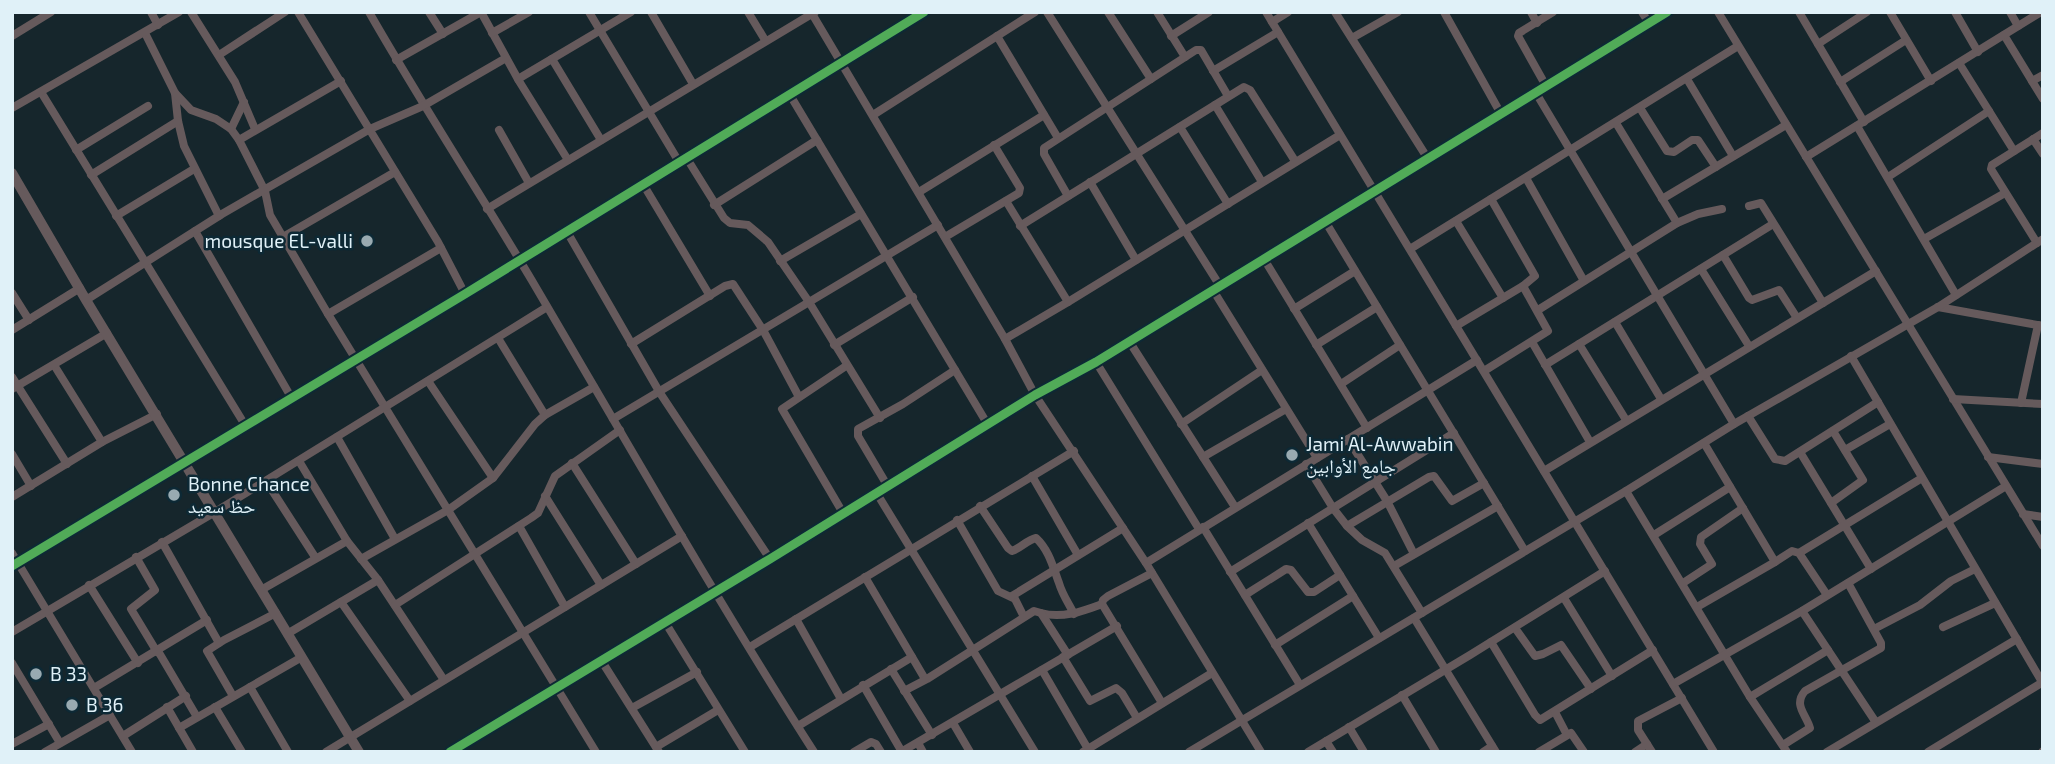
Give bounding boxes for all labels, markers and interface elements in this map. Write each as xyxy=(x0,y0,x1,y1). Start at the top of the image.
place label: mousque EL-valli xyxy=(205,229,353,252)
marker: mousque EL-valli xyxy=(359,233,375,249)
place label: Jami Al-Awwabin جامع الأوابين xyxy=(1306,432,1454,479)
marker: Jami Al-Awwabin جامع الأوابين xyxy=(1284,447,1300,463)
place label: Bonne Chance حظ سعيد xyxy=(188,472,310,517)
marker: Bonne Chance حظ سعيد xyxy=(166,487,182,503)
place label: B 33 xyxy=(50,662,87,685)
marker: B 33 xyxy=(28,666,44,682)
place label: B 36 xyxy=(86,693,123,716)
marker: B 36 xyxy=(64,697,80,713)

